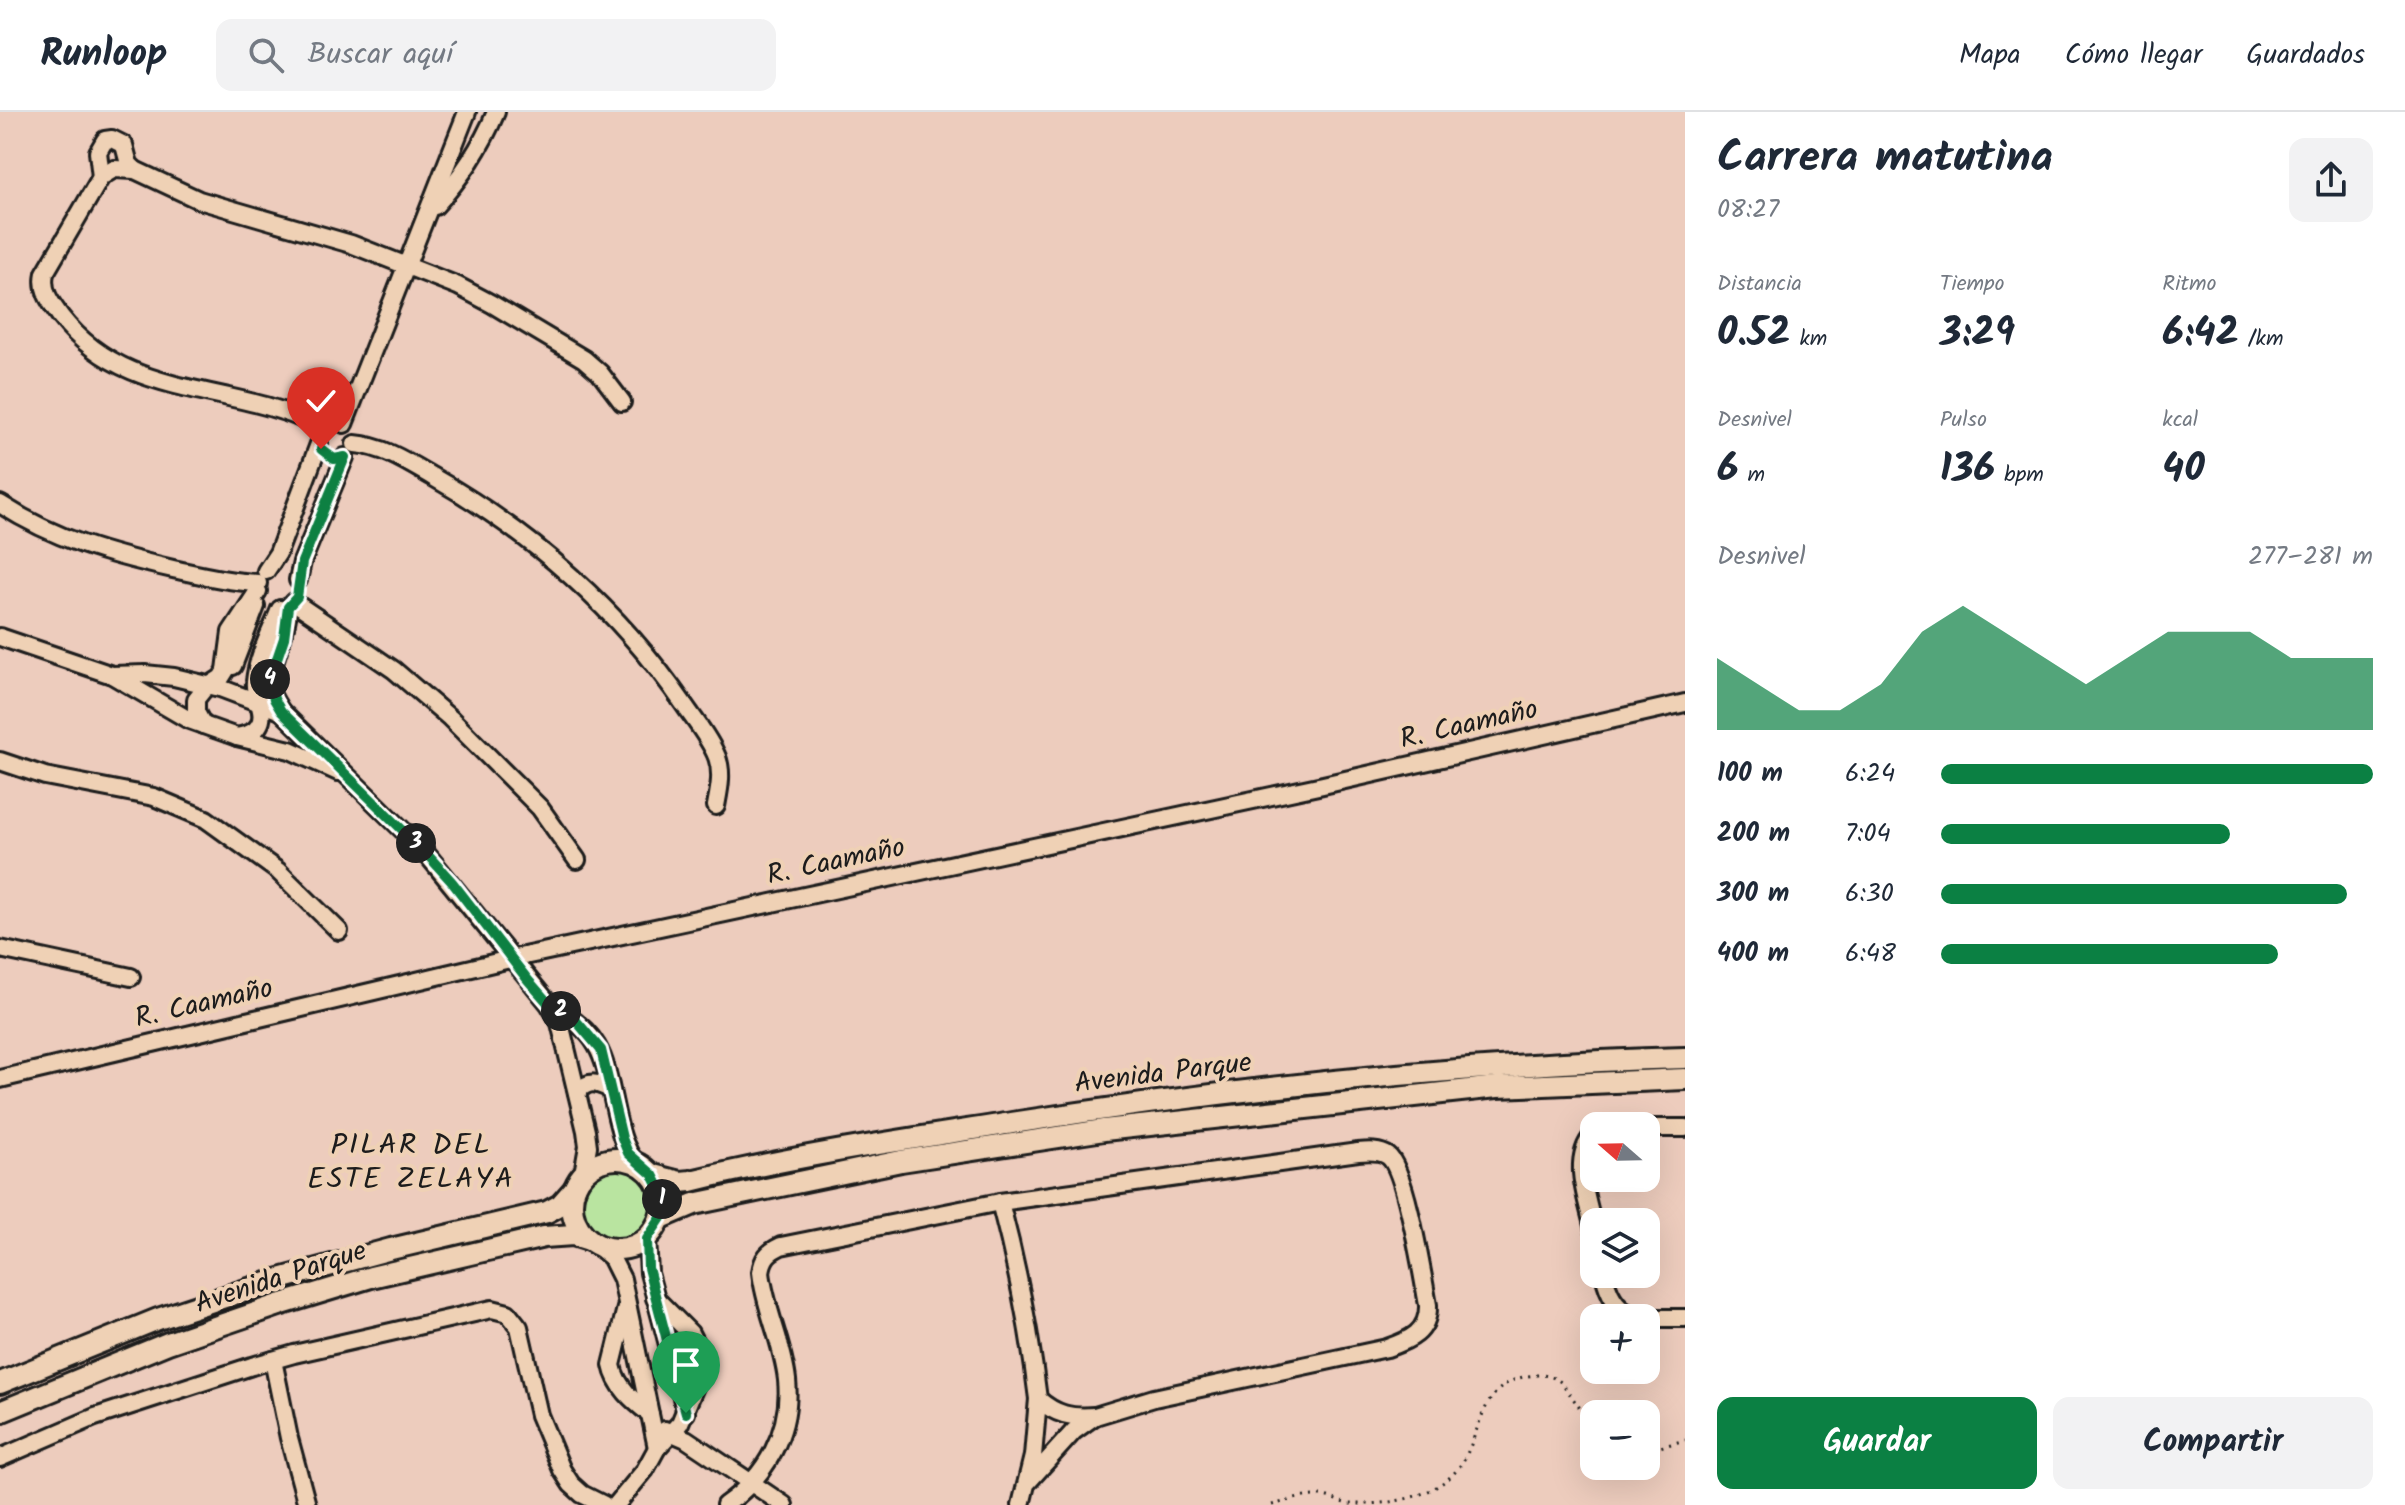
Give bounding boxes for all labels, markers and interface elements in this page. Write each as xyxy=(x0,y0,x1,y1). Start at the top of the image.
search box xyxy=(216,19,776,91)
text: Runloop xyxy=(40,25,168,85)
text: Buscar aquí xyxy=(308,31,453,79)
icon: search xyxy=(244,33,288,77)
text: Mapa xyxy=(1959,33,2021,78)
text: Cómo llegar xyxy=(2065,33,2202,78)
text: Guardados xyxy=(2246,33,2365,78)
text: Carrera matutina xyxy=(1717,124,2053,194)
button: share xyxy=(2289,138,2373,222)
text: 08:27 xyxy=(1717,189,1779,231)
text: Distancia xyxy=(1717,267,1802,302)
text: Tiempo xyxy=(1940,267,2005,302)
text: Ritmo xyxy=(2162,267,2216,302)
text: 0.52 xyxy=(1717,302,1791,366)
text: 3:29 xyxy=(1940,302,2015,366)
text: 6:42 xyxy=(2162,302,2239,366)
text: km xyxy=(1791,322,1827,357)
text: /km xyxy=(2239,322,2283,357)
pin xyxy=(287,367,355,449)
icon: check xyxy=(299,379,343,423)
text: Desnivel xyxy=(1717,403,1792,438)
text: Pulso xyxy=(1940,403,1987,438)
text: kcal xyxy=(2162,403,2198,438)
text: 6 xyxy=(1717,438,1739,502)
text: 136 xyxy=(1940,438,1995,502)
text: 40 xyxy=(2162,438,2205,502)
text: m xyxy=(1739,458,1765,493)
text: bpm xyxy=(1995,458,2044,493)
text: Desnivel xyxy=(1717,536,1806,578)
text: 277–281 m xyxy=(2248,536,2373,578)
pin: 4 xyxy=(250,659,290,699)
text: 4 xyxy=(264,661,276,696)
street label: R. Caamaño xyxy=(1396,687,1542,763)
text: 100 m xyxy=(1717,753,1783,795)
text: 6:24 xyxy=(1845,753,1895,795)
text: 200 m xyxy=(1717,813,1790,855)
text: 7:04 xyxy=(1845,813,1891,855)
pin: 3 xyxy=(396,823,436,863)
text: 3 xyxy=(410,825,422,860)
street label: R. Caamaño xyxy=(763,825,909,899)
text: 300 m xyxy=(1717,873,1789,915)
text: 6:30 xyxy=(1845,873,1894,915)
text: 400 m xyxy=(1717,933,1789,975)
text: 6:48 xyxy=(1845,933,1896,975)
street label: R. Caamaño xyxy=(131,966,277,1042)
pin: 2 xyxy=(541,991,581,1031)
text: 2 xyxy=(555,993,567,1028)
street label: Avenida Parque xyxy=(1072,1041,1255,1107)
north arrow xyxy=(1580,1112,1660,1192)
map controls xyxy=(1580,1112,1660,1480)
district label: PILAR DEL ESTE ZELAYA xyxy=(307,1122,515,1204)
pin: 1 xyxy=(642,1179,682,1219)
text: 1 xyxy=(659,1181,665,1216)
button: layers xyxy=(1580,1208,1660,1288)
street label: Avenida Parque xyxy=(189,1229,373,1327)
button: + xyxy=(1580,1304,1660,1384)
pin xyxy=(652,1331,720,1413)
icon: arrive xyxy=(664,1343,708,1387)
button: Guardar xyxy=(1717,1397,2037,1489)
button: Compartir xyxy=(2053,1397,2373,1489)
button: − xyxy=(1580,1400,1660,1480)

